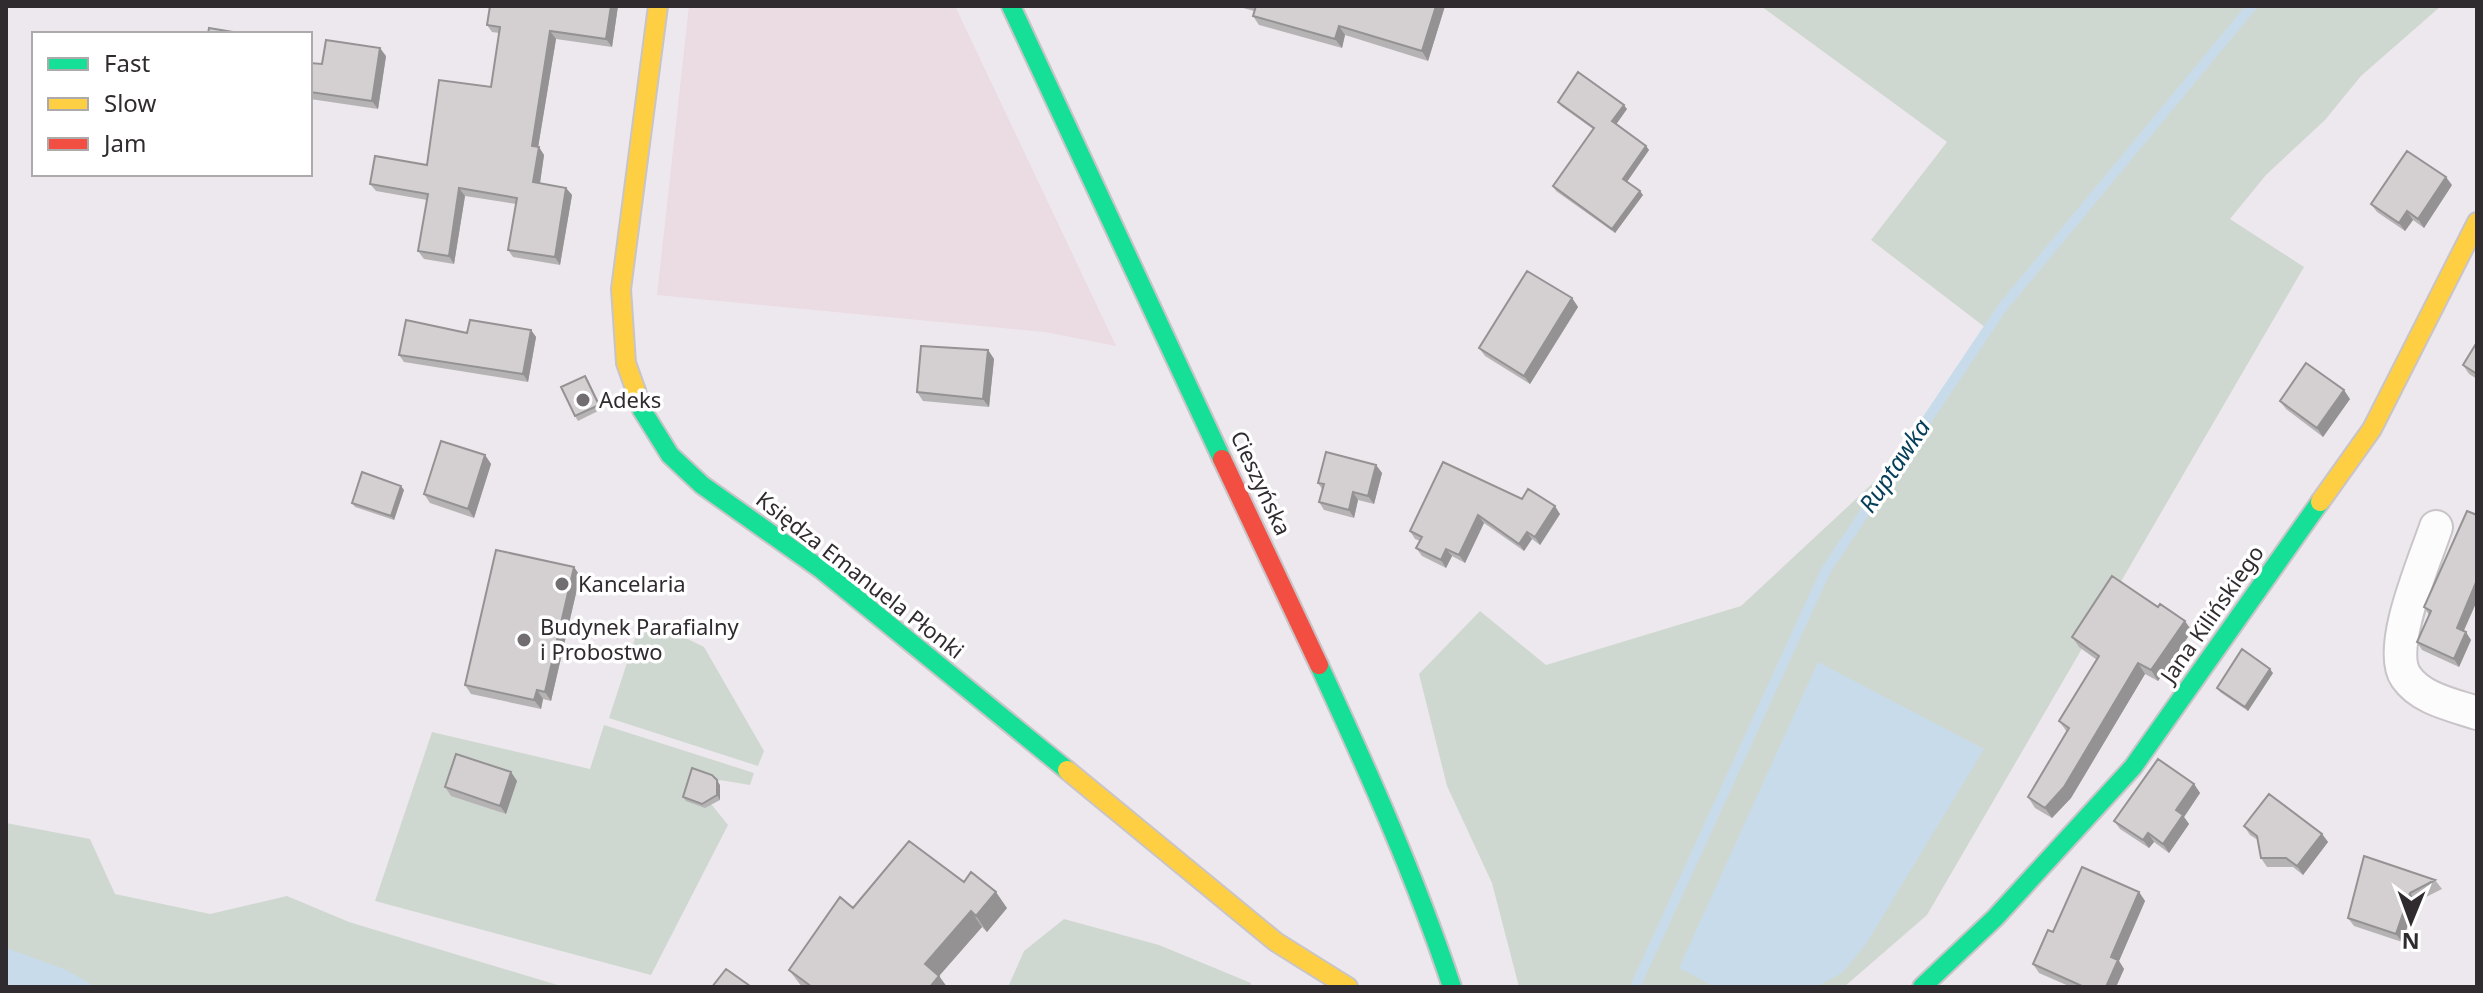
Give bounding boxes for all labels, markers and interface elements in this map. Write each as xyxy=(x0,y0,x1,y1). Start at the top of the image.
legend xyxy=(32,32,312,176)
text: Fast xyxy=(104,46,150,79)
text: Slow xyxy=(104,86,156,119)
text: Jam xyxy=(102,126,146,159)
place label: Adeks xyxy=(599,384,661,414)
marker: Adeks xyxy=(574,391,592,409)
water label: Ruptawka xyxy=(1850,412,1937,518)
street label: Cieszyńska xyxy=(1225,425,1299,540)
street label: Księdza Emanuela Płonki xyxy=(751,484,971,665)
street label: Jana Kilińskiego xyxy=(2151,539,2270,690)
place label: Kancelaria xyxy=(578,568,686,598)
marker: Kancelaria xyxy=(553,575,571,593)
place label: Budynek Parafialny i Probostwo xyxy=(540,611,740,666)
marker: Budynek Parafialny i Probostwo xyxy=(515,631,533,649)
north arrow xyxy=(2371,881,2451,961)
text: N xyxy=(2401,927,2420,957)

